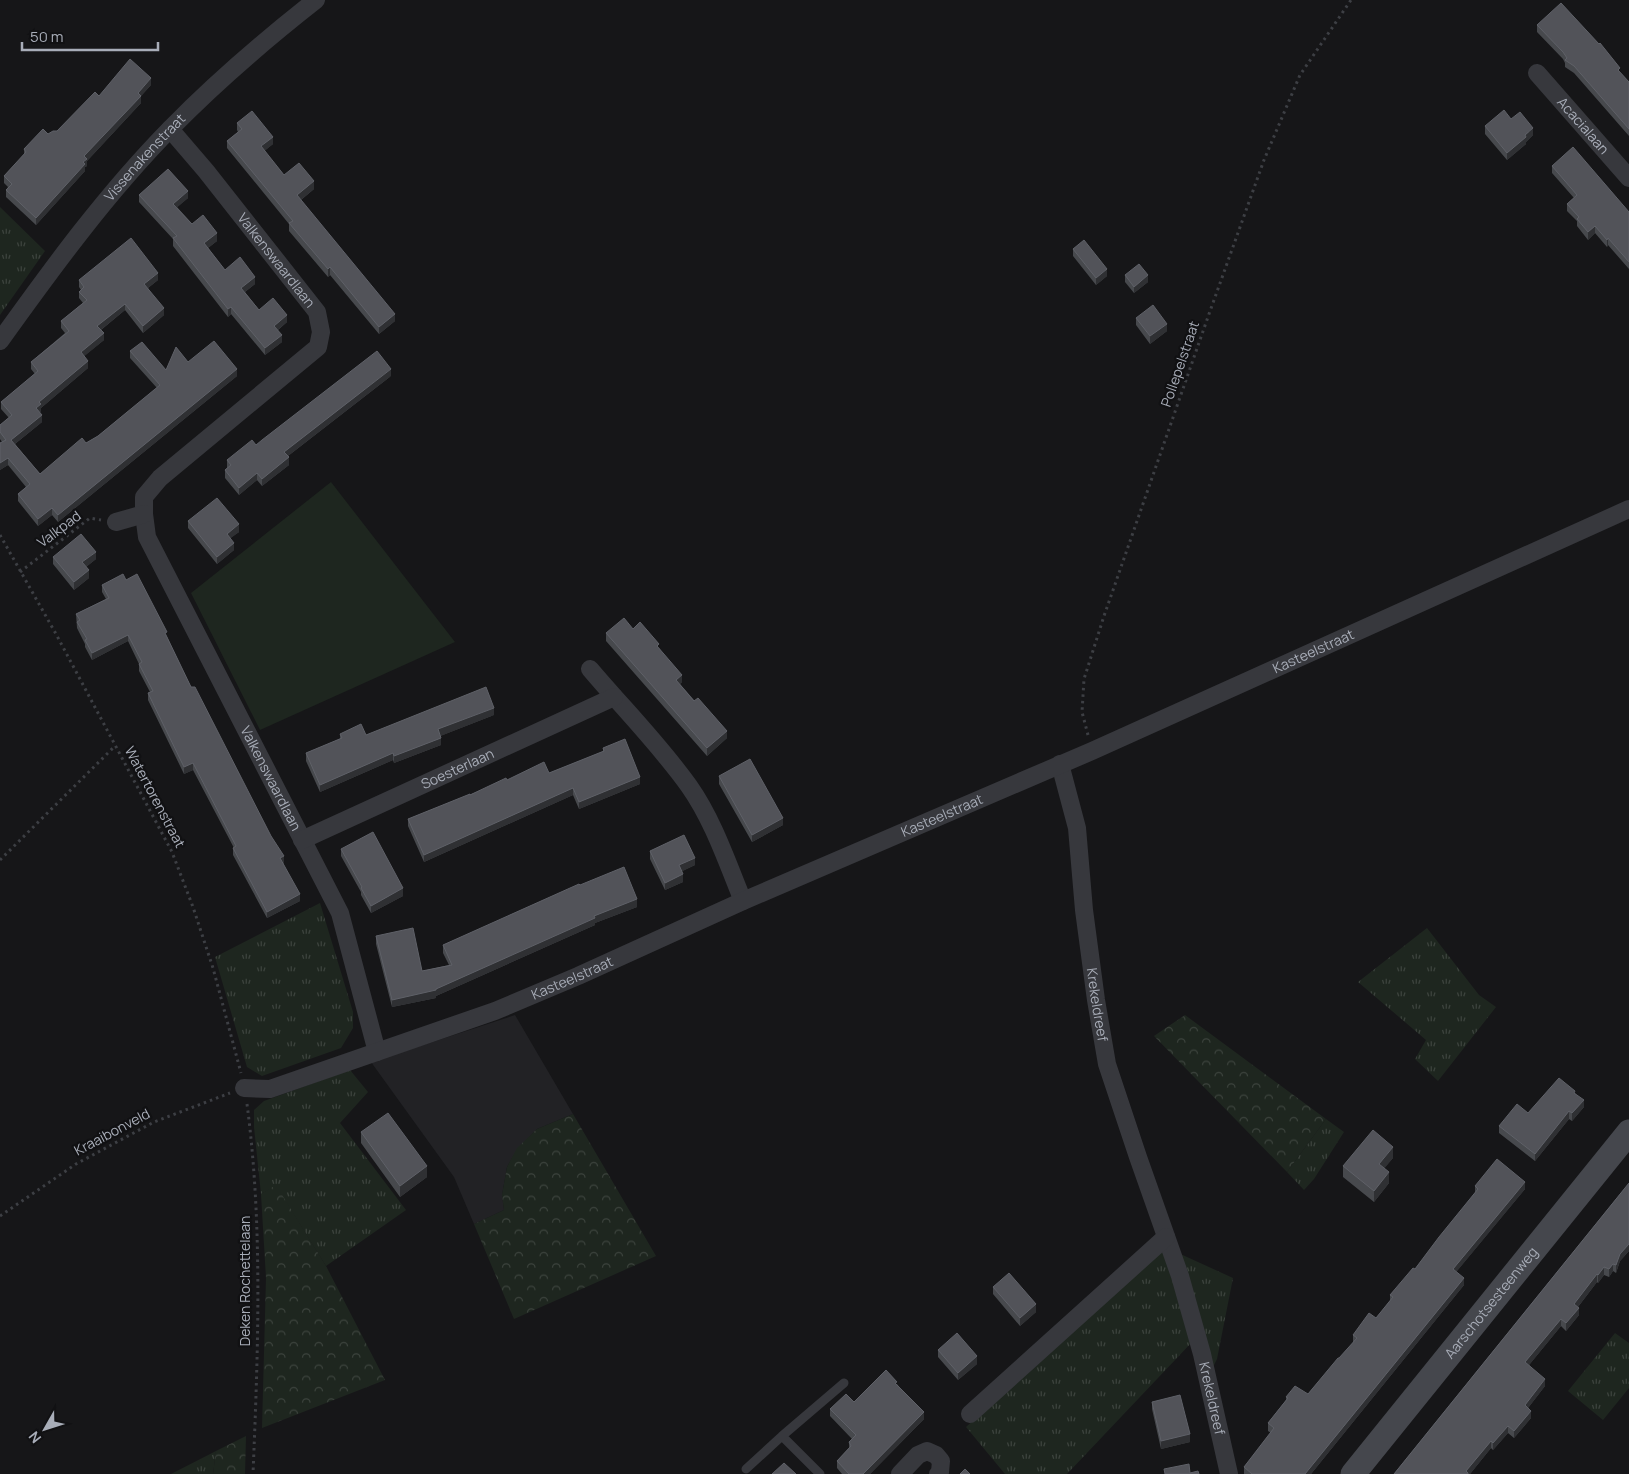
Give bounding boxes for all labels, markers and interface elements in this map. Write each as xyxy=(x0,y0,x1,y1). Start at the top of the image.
scale bar xyxy=(22,20,159,52)
text: 50 m xyxy=(30,26,64,47)
street label: Acacialaan xyxy=(1553,93,1614,158)
street label: Vissenakenstraat xyxy=(99,109,189,205)
street label: Valkenswaardlaan xyxy=(234,209,320,311)
street label: Pollepelstraat xyxy=(1156,318,1203,409)
street label: Valkpad xyxy=(33,506,84,551)
street label: Kasteelstraat xyxy=(1269,624,1357,677)
street label: Valkenswaardlaan xyxy=(237,722,306,834)
street label: Watertorenstraat xyxy=(121,743,190,851)
street label: Soesterlaan xyxy=(418,743,497,793)
street label: Kasteelstraat xyxy=(898,789,986,841)
street label: Kasteelstraat xyxy=(528,951,616,1004)
street label: Krekeldreef xyxy=(1083,967,1113,1043)
street label: Kraaibonveld xyxy=(70,1104,153,1160)
street label: Deken Rochettelaan xyxy=(235,1216,254,1346)
street label: Aarschotsesteenweg xyxy=(1440,1243,1542,1362)
street label: Krekeldreef xyxy=(1195,1360,1230,1437)
north arrow xyxy=(20,1404,70,1454)
text: N xyxy=(24,1428,45,1447)

